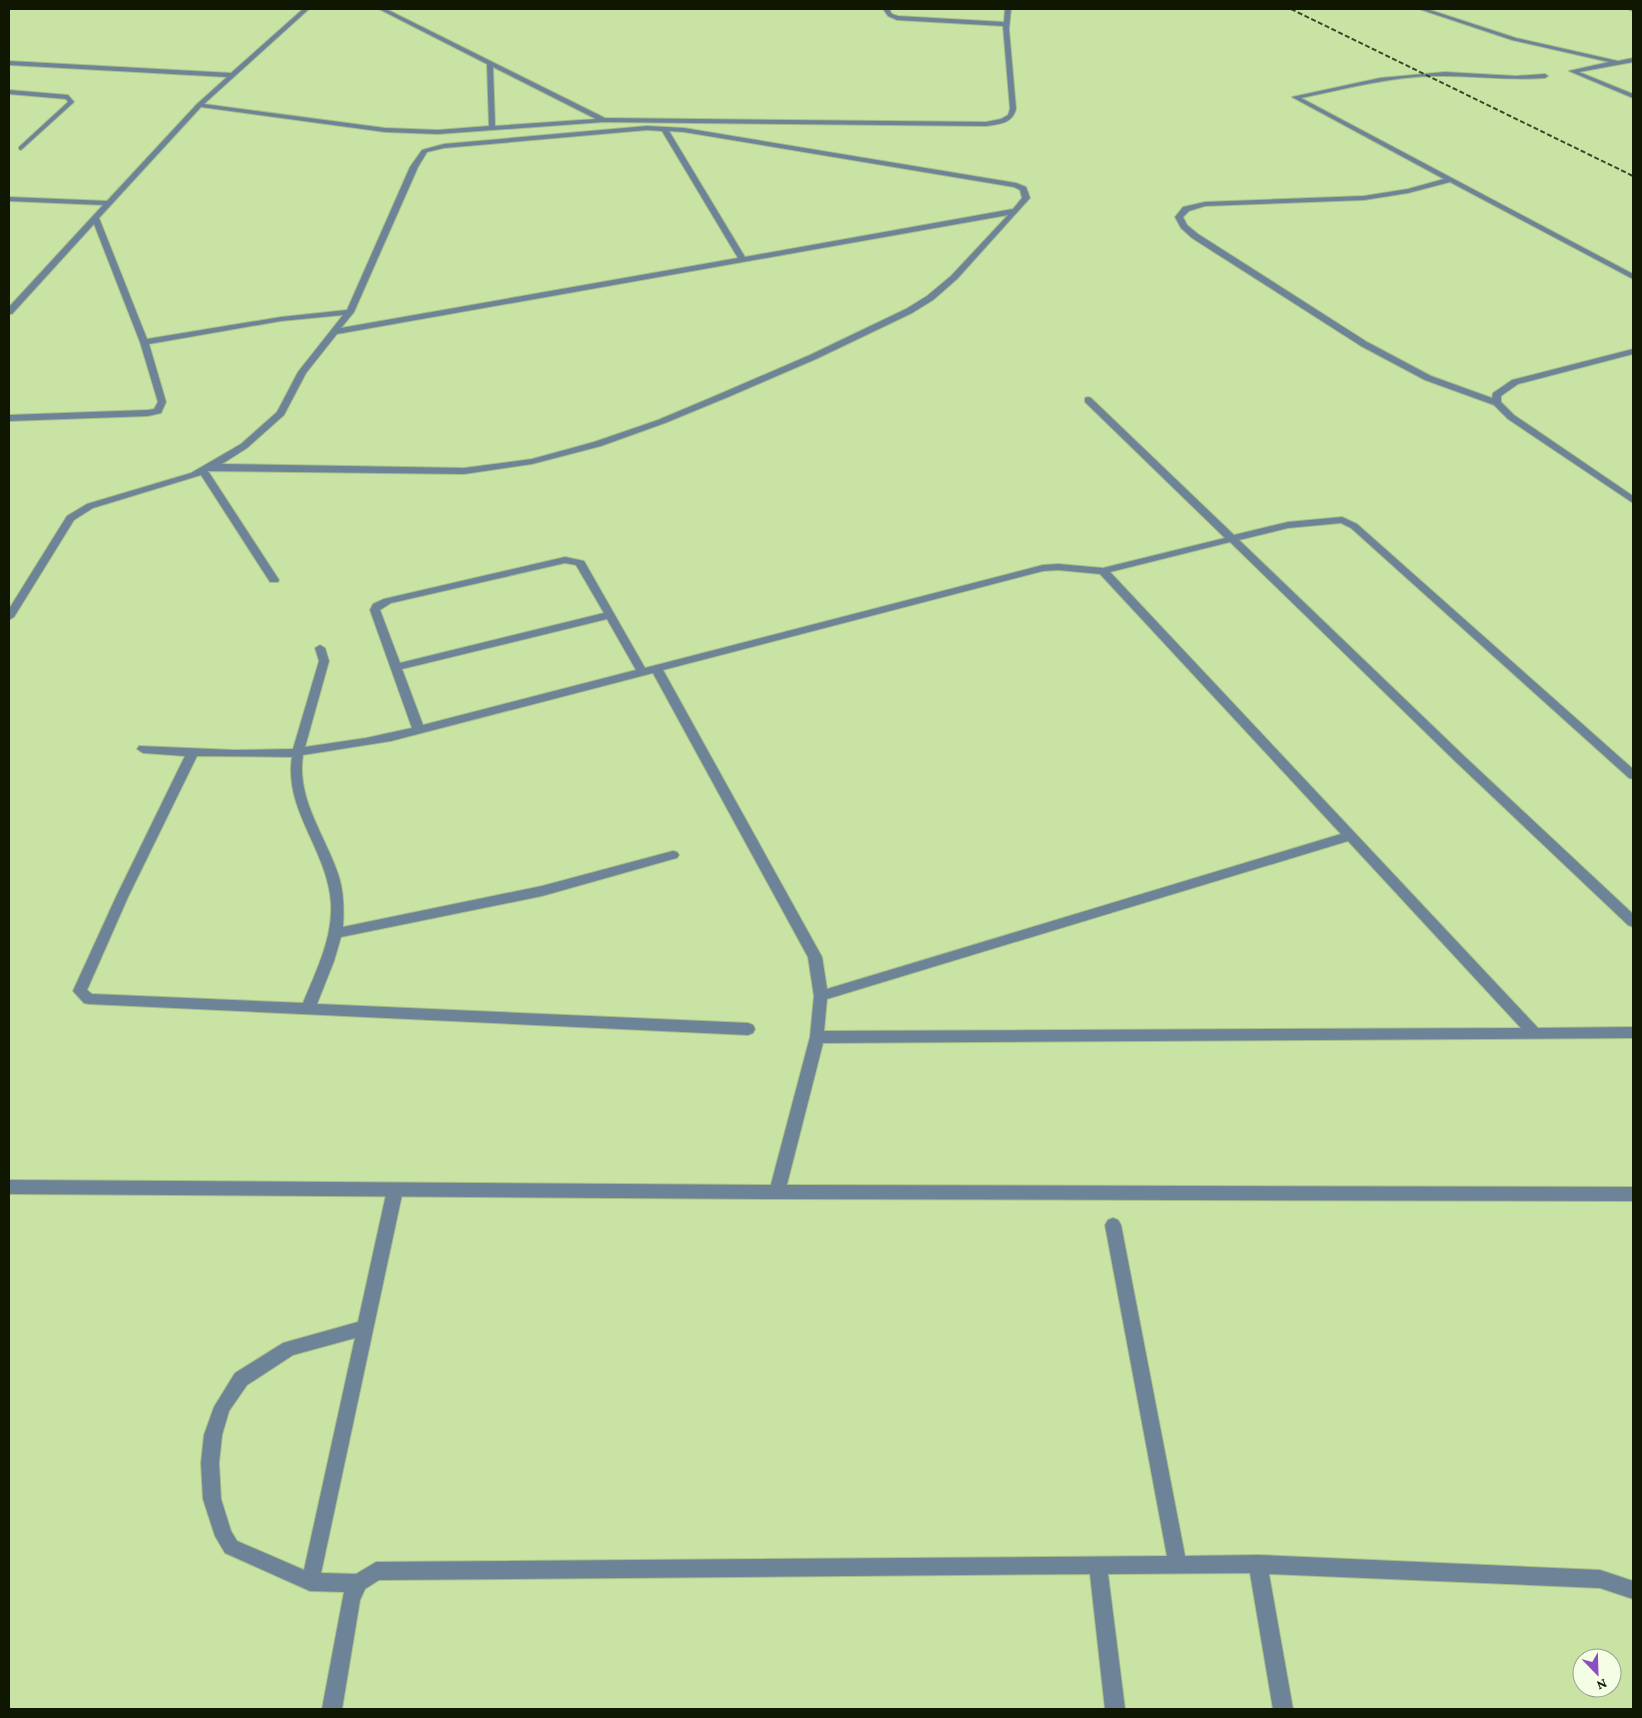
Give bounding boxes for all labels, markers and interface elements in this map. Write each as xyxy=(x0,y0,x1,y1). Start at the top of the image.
north arrow xyxy=(1572,1648,1622,1698)
text: N xyxy=(1594,1676,1610,1694)

